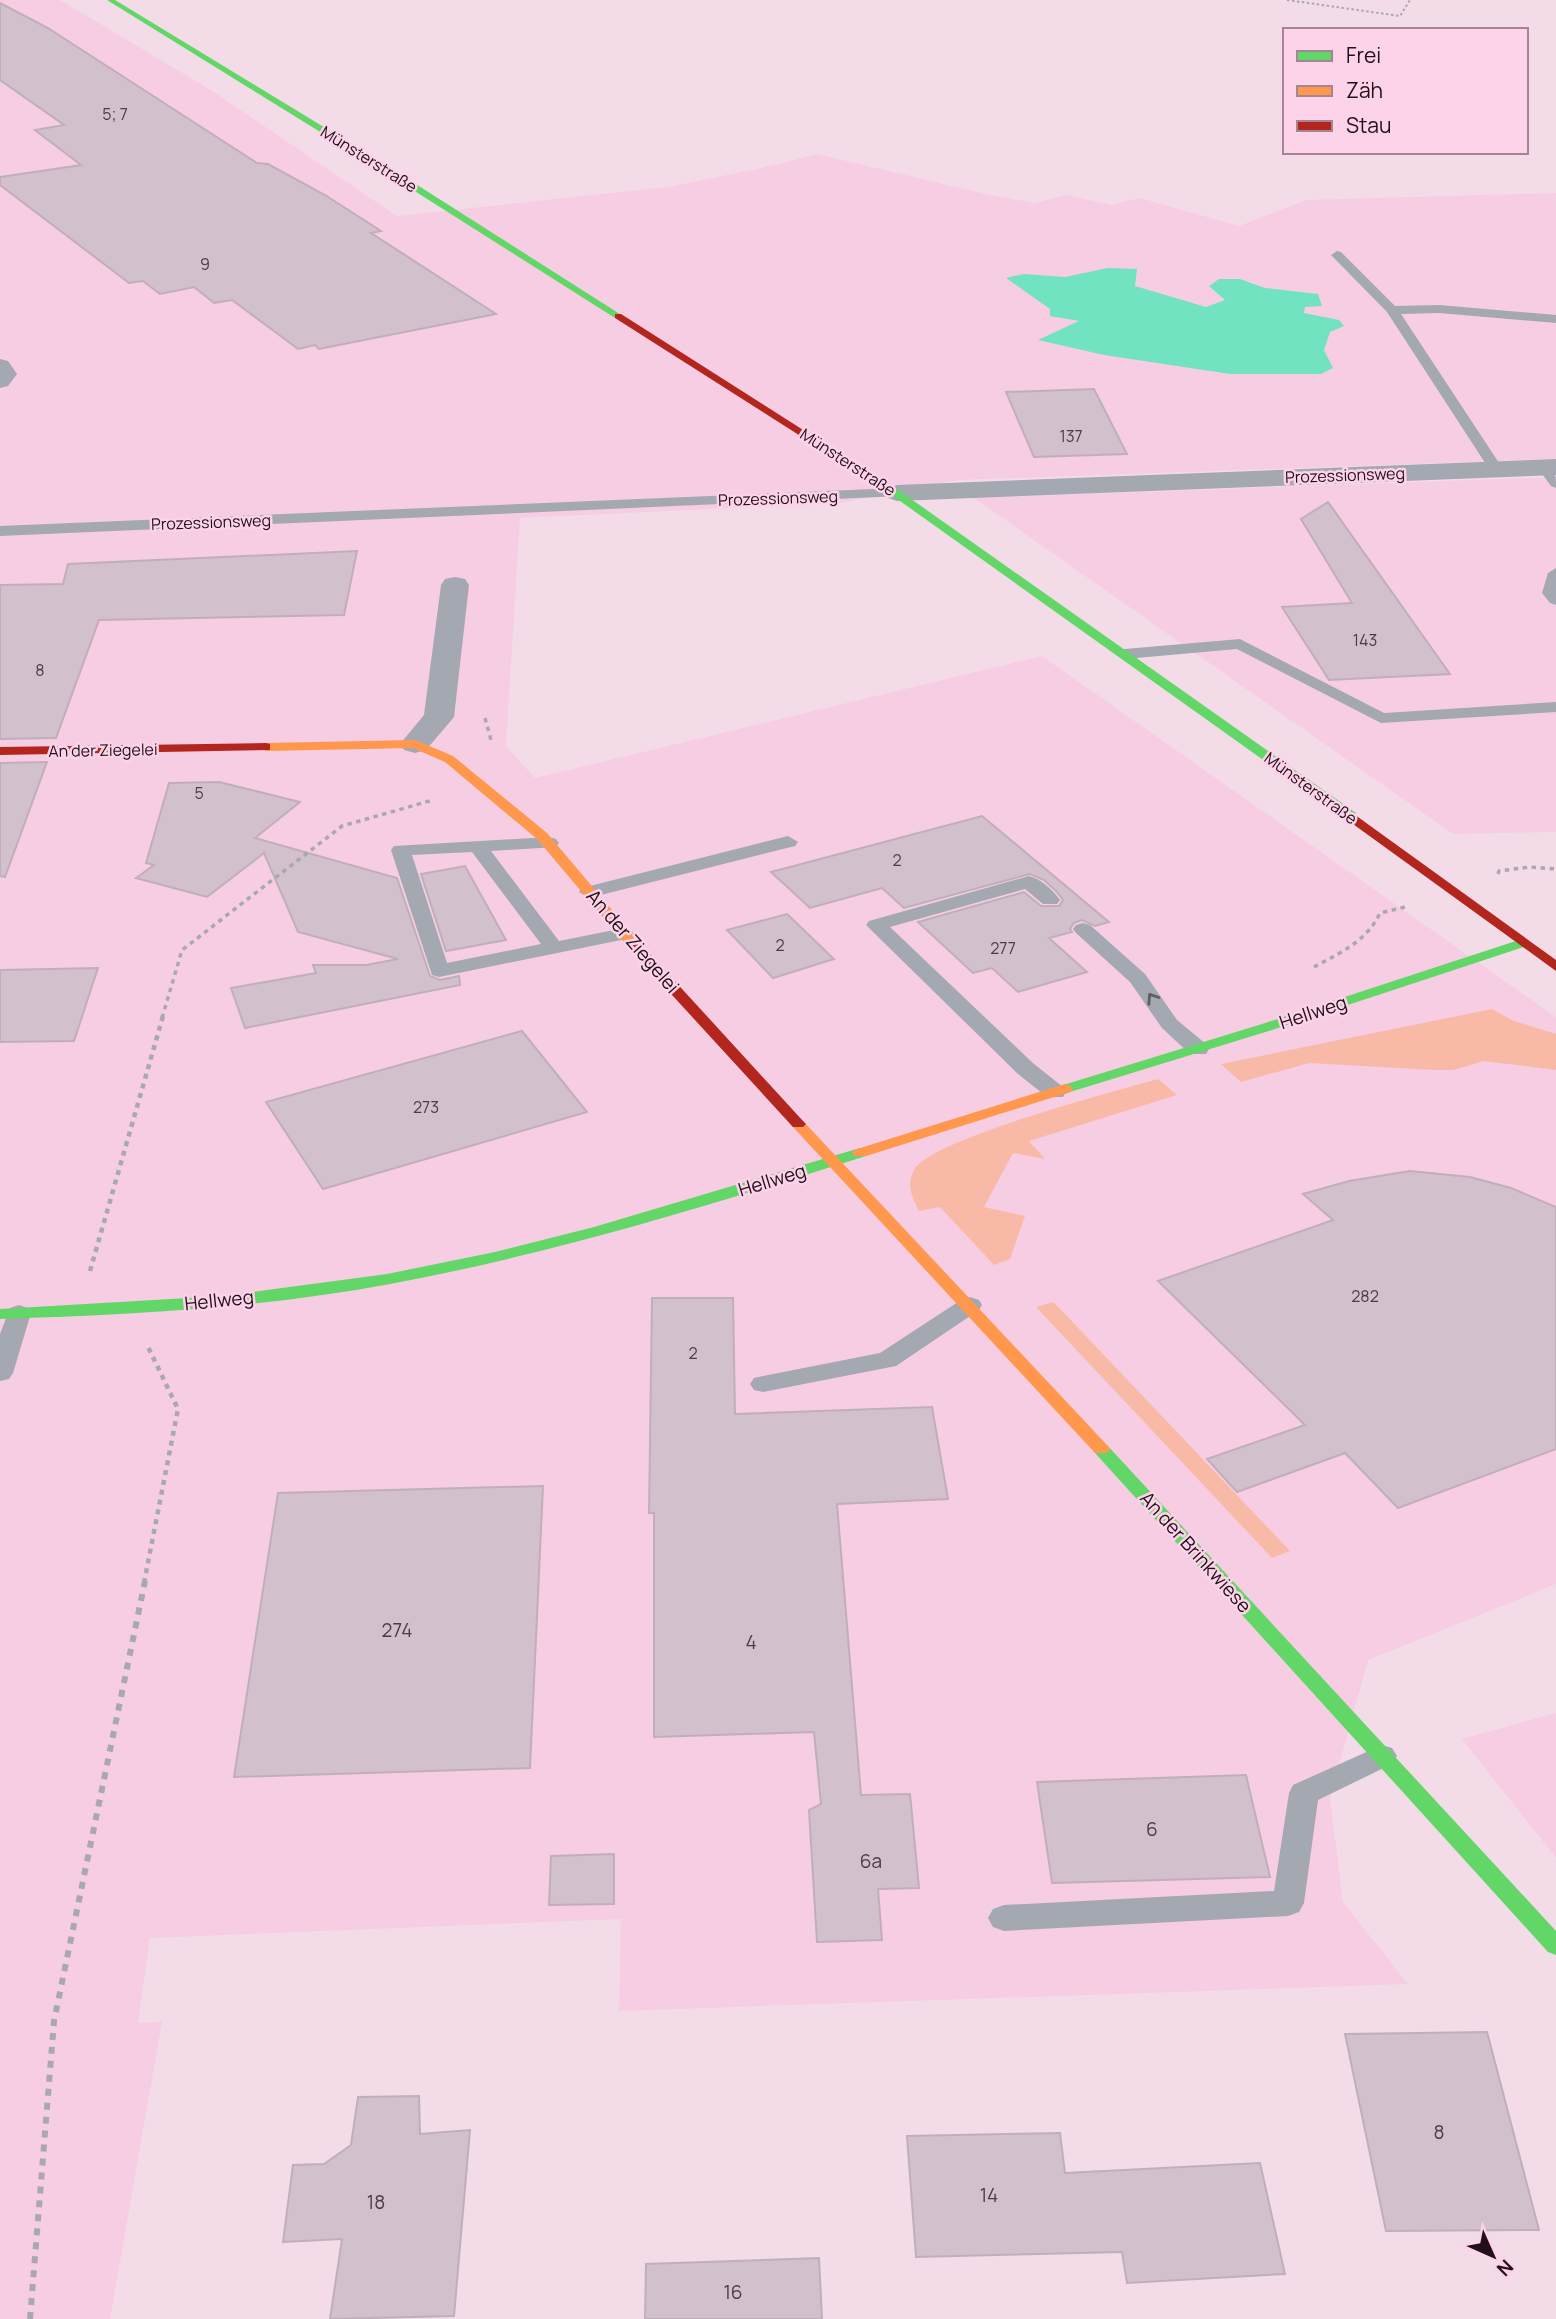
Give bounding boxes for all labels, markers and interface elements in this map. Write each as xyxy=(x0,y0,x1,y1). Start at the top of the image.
legend xyxy=(1283,28,1528,154)
text: Frei xyxy=(1346,41,1381,69)
text: Zäh xyxy=(1346,76,1383,104)
house number: 5; 7 xyxy=(102,103,128,125)
text: Stau xyxy=(1346,111,1392,139)
street label: Münsterstraße xyxy=(317,121,421,197)
house number: 9 xyxy=(200,253,210,275)
street label: Münsterstraße xyxy=(796,423,900,501)
house number: 137 xyxy=(1059,425,1083,447)
street label: Prozessionsweg xyxy=(1285,462,1405,488)
street label: Prozessionsweg xyxy=(718,485,838,511)
street label: Prozessionsweg xyxy=(151,509,271,535)
house number: 143 xyxy=(1353,629,1377,651)
house number: 8 xyxy=(35,659,45,681)
street label: An der Ziegelei xyxy=(48,738,158,762)
street label: Münsterstraße xyxy=(1260,747,1362,829)
house number: 5 xyxy=(194,782,204,804)
house number: 2 xyxy=(892,849,902,871)
street label: An der Ziegelei xyxy=(581,884,685,998)
house number: 2 xyxy=(775,934,785,956)
house number: 277 xyxy=(990,937,1016,959)
street label: Hellweg xyxy=(1276,989,1350,1035)
one-way arrow xyxy=(1147,993,1160,1006)
house number: 273 xyxy=(413,1096,439,1118)
street label: Hellweg xyxy=(735,1157,809,1203)
street label: Hellweg xyxy=(183,1283,255,1317)
house number: 282 xyxy=(1351,1285,1379,1307)
house number: 2 xyxy=(688,1342,698,1364)
street label: An der Brinkwiese xyxy=(1134,1486,1258,1618)
house number: 274 xyxy=(382,1617,412,1643)
house number: 4 xyxy=(745,1629,757,1655)
house number: 6 xyxy=(1146,1816,1158,1842)
house number: 6a xyxy=(860,1848,882,1874)
house number: 8 xyxy=(1433,2119,1445,2145)
house number: 14 xyxy=(980,2182,998,2208)
house number: 18 xyxy=(367,2189,385,2215)
north arrow xyxy=(1458,2221,1528,2291)
text: N xyxy=(1491,2254,1519,2282)
house number: 16 xyxy=(723,2279,743,2305)

